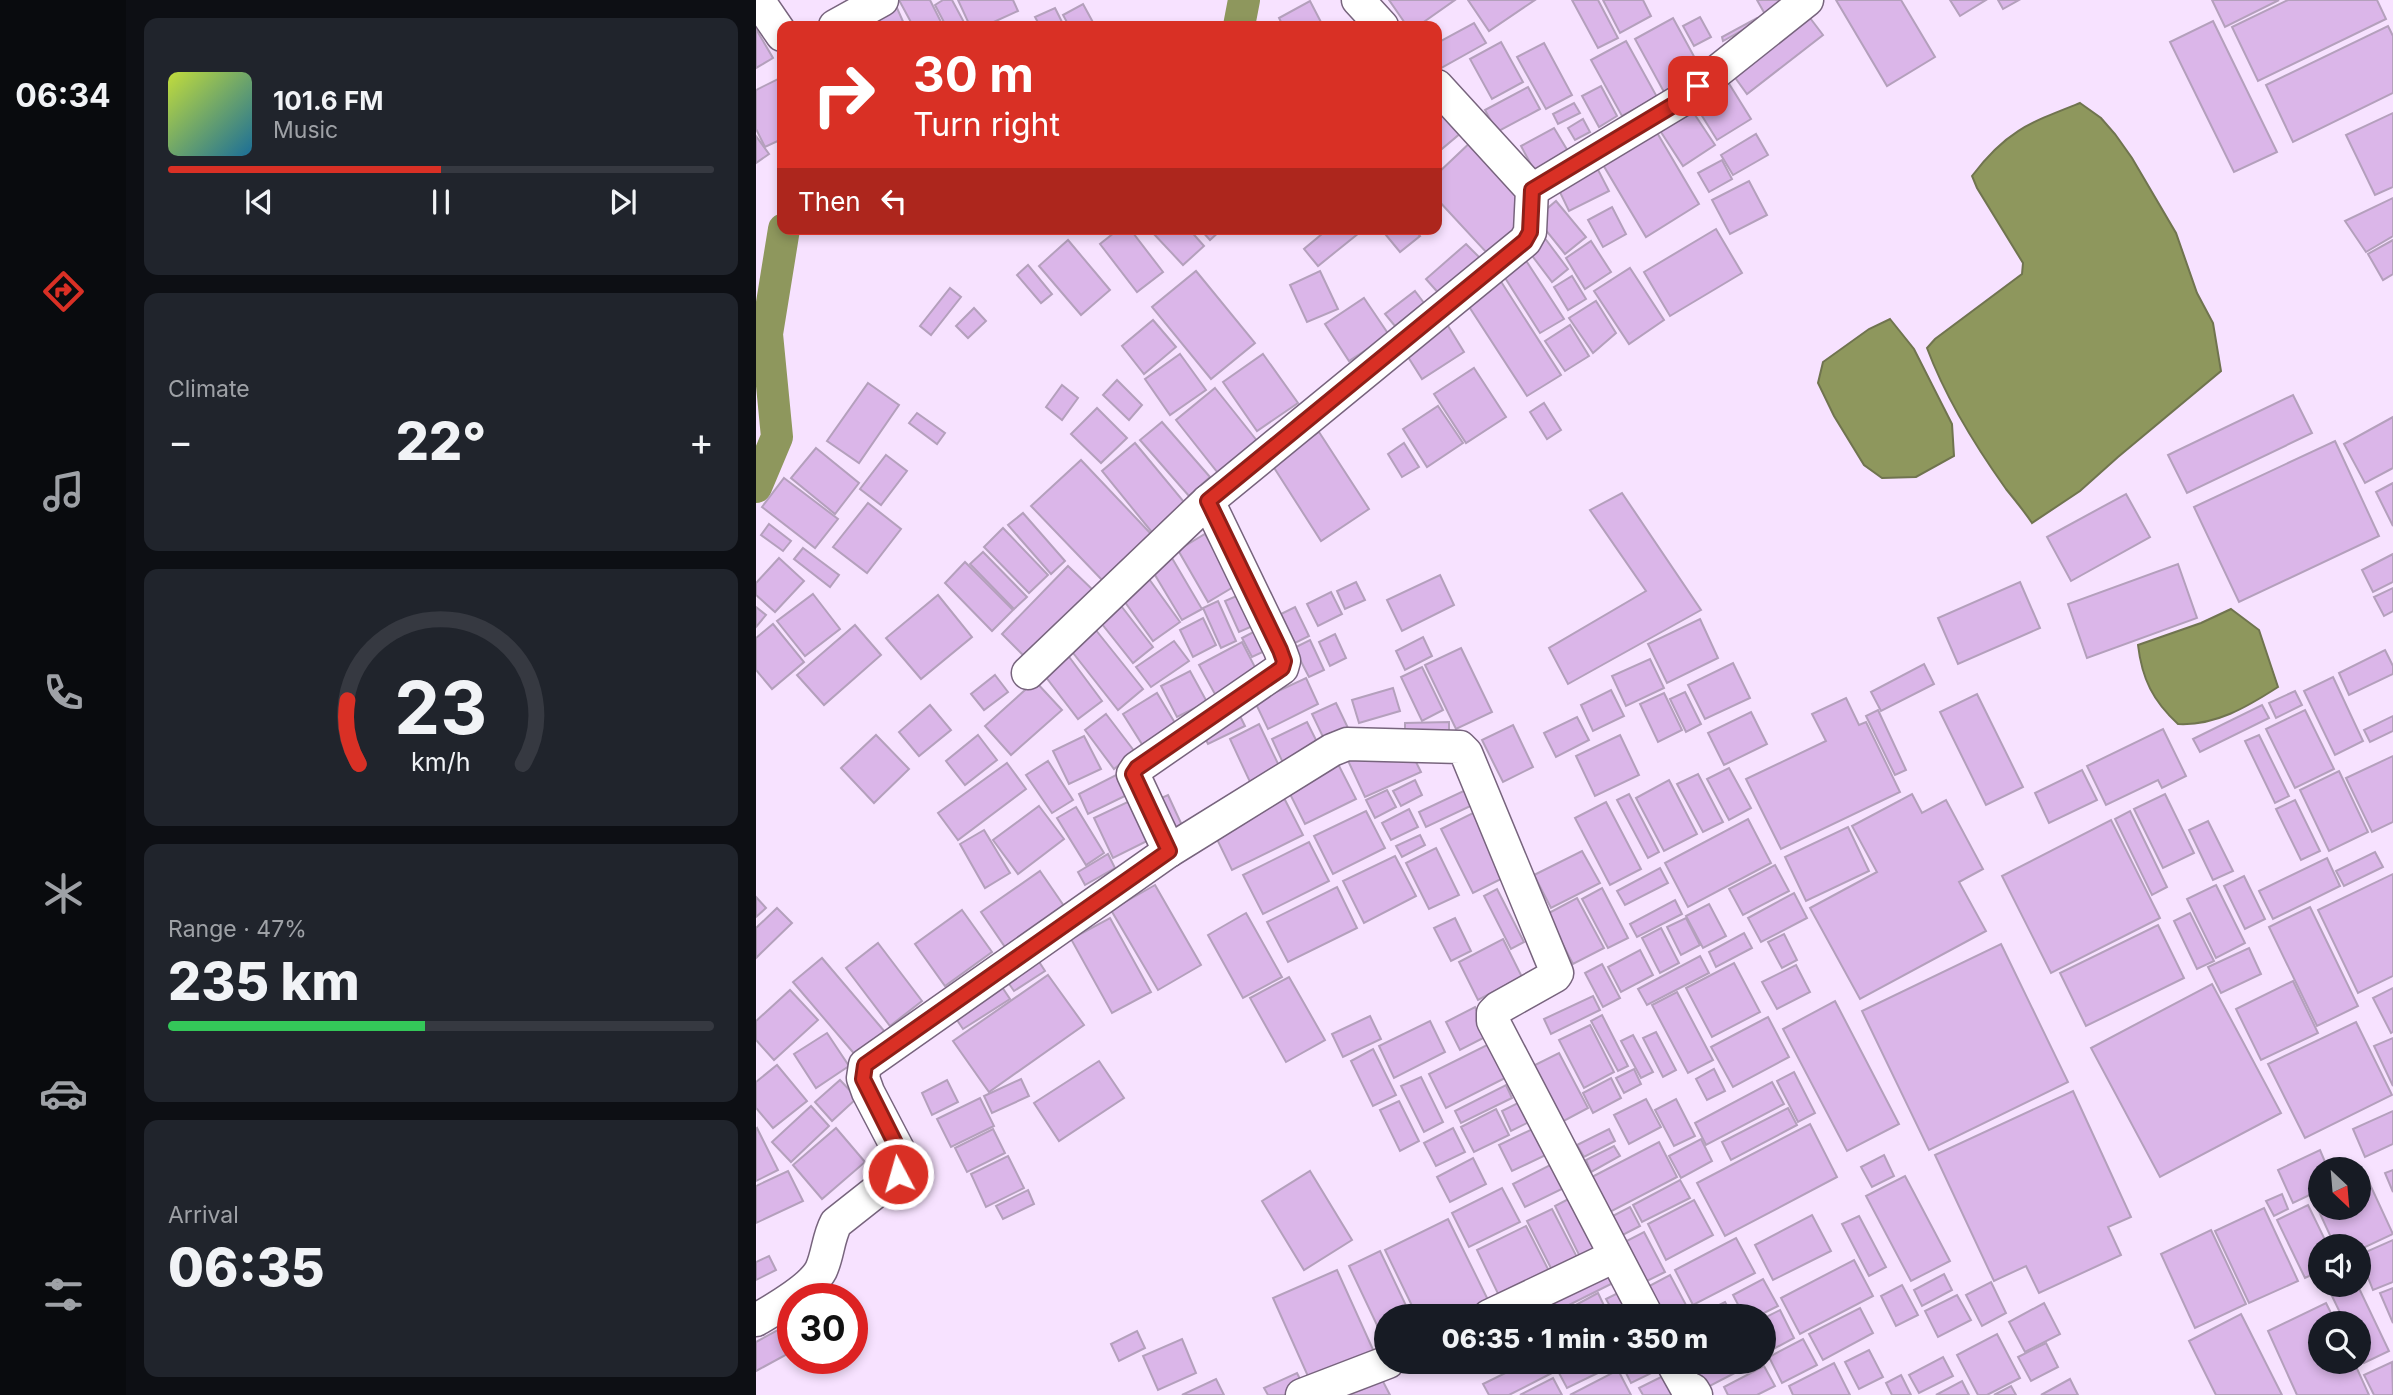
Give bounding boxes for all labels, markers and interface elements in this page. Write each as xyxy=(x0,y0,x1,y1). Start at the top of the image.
text: 30 m xyxy=(913,45,1034,104)
icon: right xyxy=(798,49,889,140)
pin xyxy=(1668,56,1728,116)
icon: arrive xyxy=(1679,67,1717,105)
text: 06:34 xyxy=(15,76,111,115)
text: 101.6 FM xyxy=(273,85,383,116)
text: Turn right xyxy=(913,105,1060,144)
text: Music xyxy=(273,116,338,144)
icon: left xyxy=(875,182,913,220)
icon: previous xyxy=(240,183,278,221)
icon: pause xyxy=(422,183,460,221)
icon: next xyxy=(604,183,642,221)
text: Then xyxy=(798,186,861,217)
icon: directions xyxy=(39,267,88,316)
text: Climate xyxy=(168,375,250,403)
text: 22° xyxy=(396,410,486,473)
text: − xyxy=(168,418,193,464)
text: + xyxy=(689,418,714,464)
icon: music xyxy=(39,467,88,516)
text: 23 xyxy=(395,663,487,752)
icon: phone xyxy=(39,668,88,717)
text: km/h xyxy=(411,746,471,776)
icon: climate xyxy=(39,869,88,918)
text: Range · 47% xyxy=(168,915,307,943)
text: 235 km xyxy=(168,950,360,1013)
icon: car xyxy=(39,1069,88,1118)
position arrow xyxy=(861,1137,935,1211)
north arrow xyxy=(2308,1157,2371,1220)
map controls xyxy=(2308,1157,2371,1374)
text: Arrival xyxy=(168,1201,239,1229)
button: sound xyxy=(2308,1234,2371,1297)
text: 06:35 xyxy=(168,1236,325,1299)
icon: filters xyxy=(39,1270,88,1319)
speed limit sign: 30 xyxy=(777,1283,868,1374)
button: search xyxy=(2308,1311,2371,1374)
text: 06:35 · 1 min · 350 m xyxy=(1442,1323,1708,1354)

